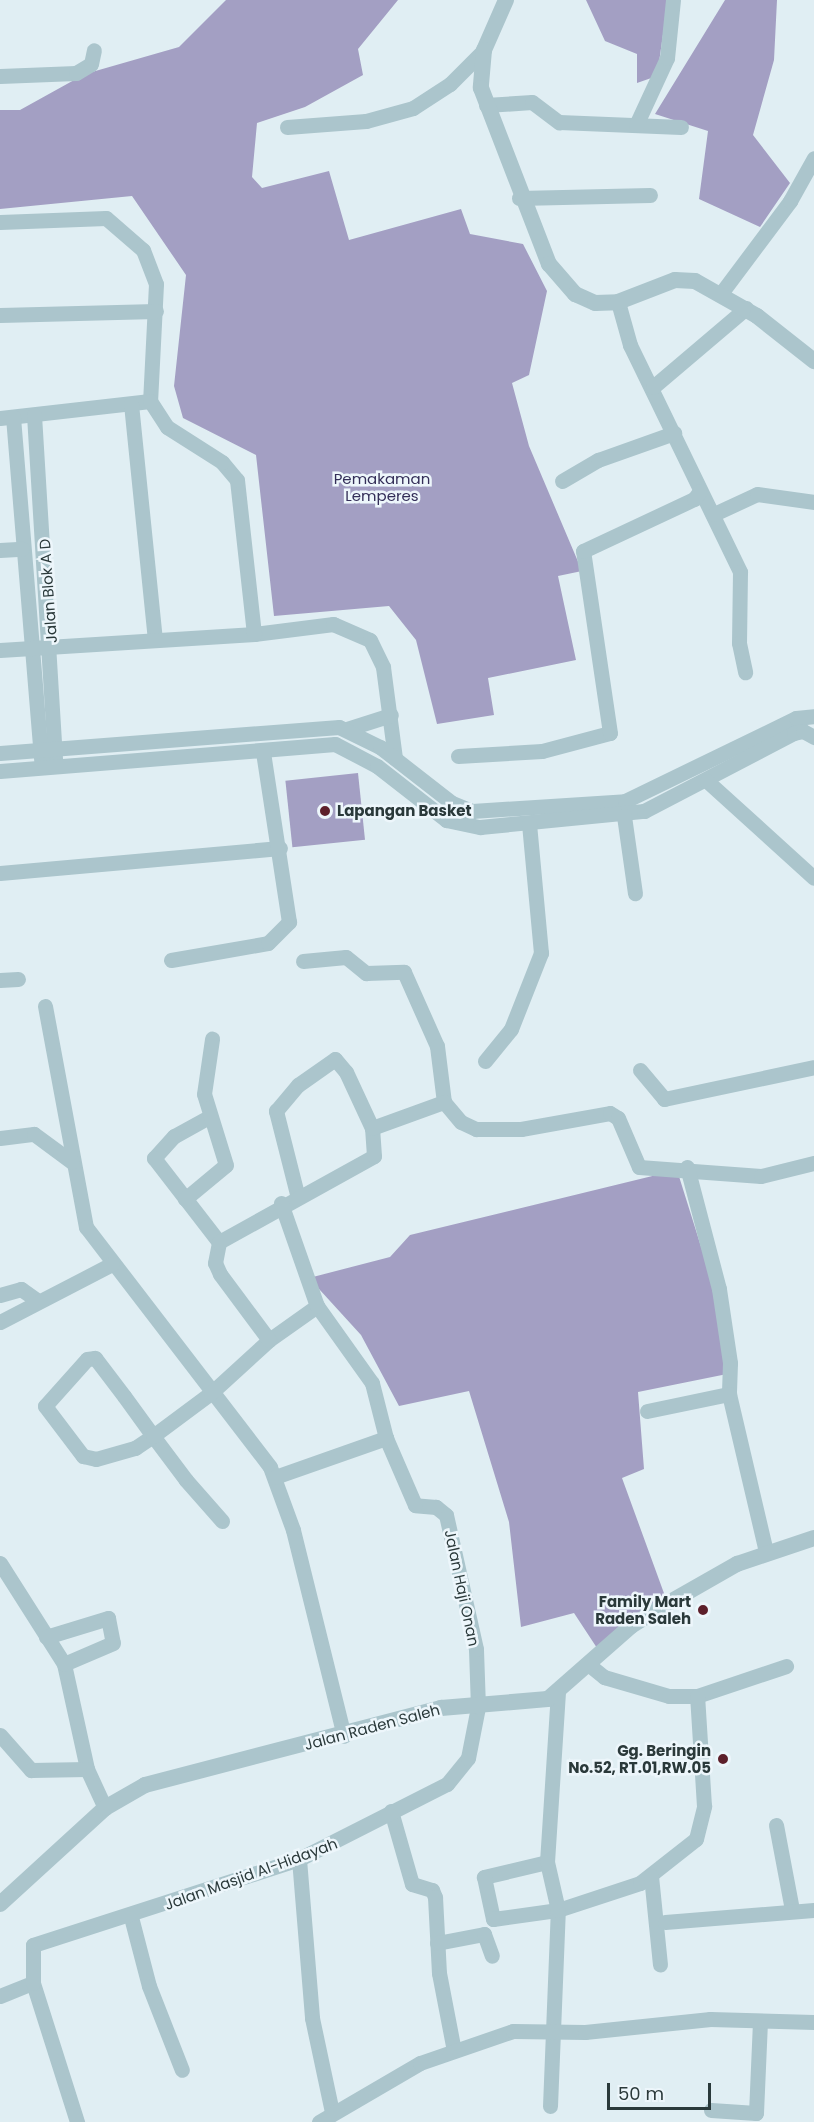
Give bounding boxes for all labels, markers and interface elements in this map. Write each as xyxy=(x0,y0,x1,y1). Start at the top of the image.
park label: Pemakaman Lemperes xyxy=(334,469,430,504)
street label: Jalan Blok A D xyxy=(35,538,61,644)
place label: Lapangan Basket xyxy=(337,802,472,820)
marker: Lapangan Basket xyxy=(318,804,332,818)
street label: Jalan Haji Onan xyxy=(441,1528,483,1648)
place label: Family Mart Raden Saleh xyxy=(595,1592,691,1627)
marker: Family Mart Raden Saleh xyxy=(696,1603,710,1617)
street label: Jalan Raden Saleh xyxy=(302,1700,442,1754)
place label: Gg. Beringin No.52, RT.01,RW.05 xyxy=(568,1741,711,1776)
marker: Gg. Beringin No.52, RT.01,RW.05 xyxy=(716,1752,730,1766)
street label: Jalan Masjid Al-Hidayah xyxy=(162,1834,340,1914)
scale bar xyxy=(610,2071,714,2109)
text: 50 m xyxy=(618,2081,664,2106)

